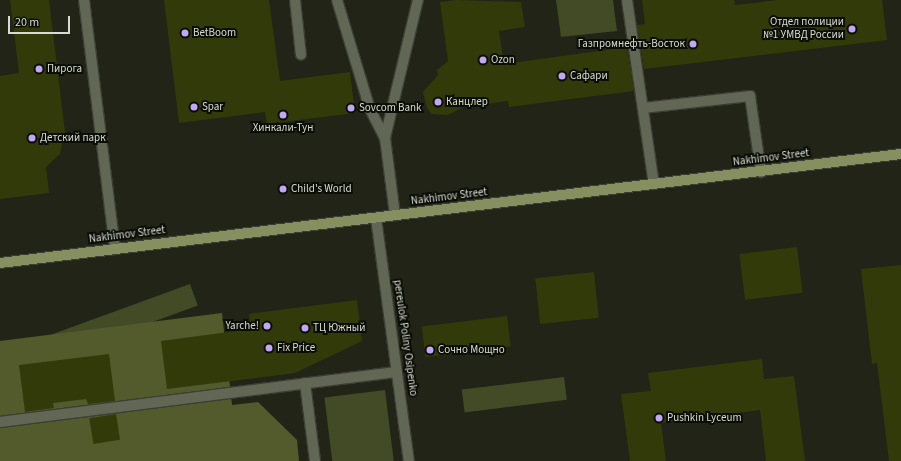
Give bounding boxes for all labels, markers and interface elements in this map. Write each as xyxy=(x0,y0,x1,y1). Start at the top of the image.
scale bar xyxy=(10,8,72,34)
text: 20 m xyxy=(15,14,39,31)
place label: Отдел полиции №1 УМВД России xyxy=(763,16,844,42)
marker: Отдел полиции №1 УМВД России xyxy=(847,24,857,34)
place label: BetBoom xyxy=(193,26,236,40)
marker: BetBoom xyxy=(180,28,190,38)
place label: Газпромнефть-Восток xyxy=(578,37,685,51)
marker: Газпромнефть-Восток xyxy=(688,39,698,49)
place label: Ozon xyxy=(491,53,515,67)
marker: Ozon xyxy=(478,55,488,65)
place label: Пирога xyxy=(47,62,82,76)
marker: Пирога xyxy=(34,64,44,74)
place label: Сафари xyxy=(570,69,608,83)
marker: Сафари xyxy=(557,71,567,81)
place label: Канцлер xyxy=(446,95,488,109)
marker: Канцлер xyxy=(433,97,443,107)
place label: Spar xyxy=(202,100,223,114)
place label: Sovcom Bank xyxy=(359,101,421,115)
marker: Spar xyxy=(189,102,199,112)
marker: Sovcom Bank xyxy=(346,103,356,113)
marker: Хинкали-Тун xyxy=(278,110,288,120)
place label: Хинкали-Тун xyxy=(253,121,313,135)
place label: Детский парк xyxy=(40,131,106,145)
marker: Детский парк xyxy=(27,133,37,143)
street label: Nakhimov Street xyxy=(732,147,810,169)
place label: Child's World xyxy=(291,182,352,196)
marker: Child's World xyxy=(278,184,288,194)
street label: Nakhimov Street xyxy=(410,186,488,208)
street label: Nakhimov Street xyxy=(88,224,166,246)
street label: pereulok Poliny Osipenko xyxy=(390,279,420,397)
place label: Yarche! xyxy=(226,319,259,333)
marker: Yarche! xyxy=(262,321,272,331)
place label: ТЦ Южный xyxy=(313,321,365,335)
marker: ТЦ Южный xyxy=(300,323,310,333)
place label: Fix Price xyxy=(277,341,315,355)
marker: Fix Price xyxy=(264,343,274,353)
place label: Сочно Мощно xyxy=(438,343,505,357)
marker: Сочно Мощно xyxy=(425,345,435,355)
place label: Pushkin Lyceum xyxy=(667,411,742,425)
marker: Pushkin Lyceum xyxy=(654,413,664,423)

